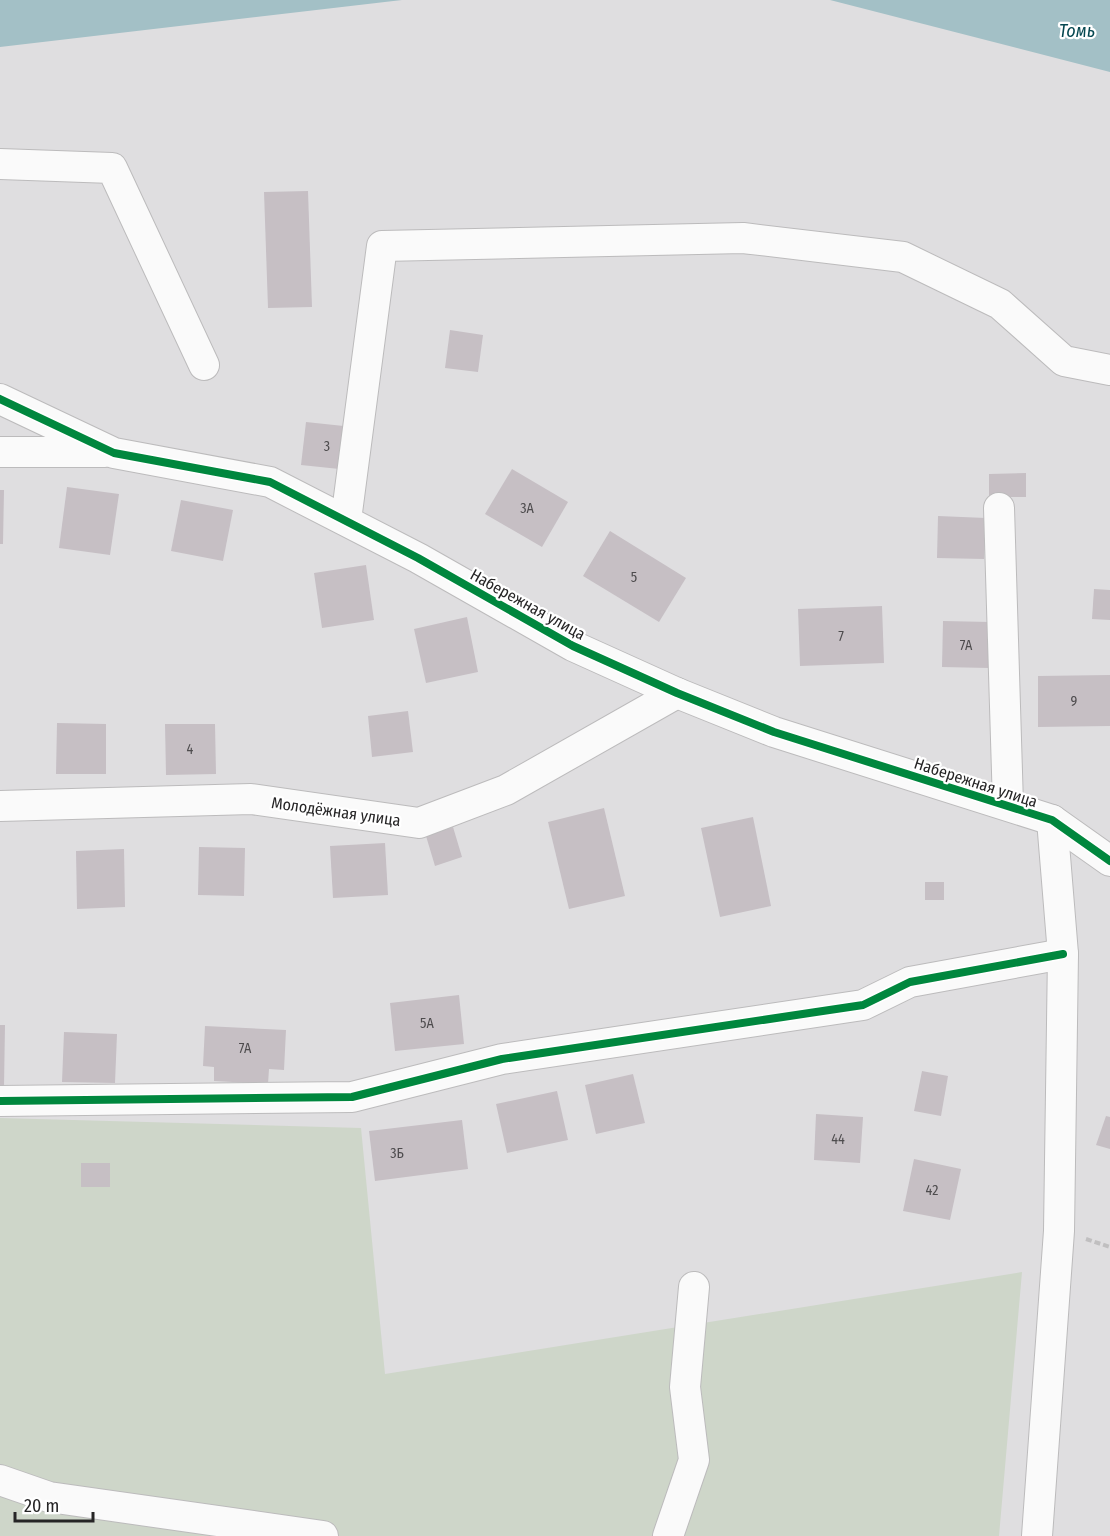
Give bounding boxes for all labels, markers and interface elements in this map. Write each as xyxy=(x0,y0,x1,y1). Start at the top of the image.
water label: Томь xyxy=(1059,20,1095,42)
house number: 3 xyxy=(324,438,330,455)
house number: 3А xyxy=(520,500,534,517)
street label: Набережная улица xyxy=(467,565,589,644)
house number: 5 xyxy=(631,569,637,586)
house number: 7 xyxy=(838,628,844,645)
house number: 7А xyxy=(960,637,973,654)
house number: 9 xyxy=(1071,693,1078,710)
house number: 4 xyxy=(187,741,194,758)
street label: Набережная улица xyxy=(912,754,1040,811)
street label: Молодёжная улица xyxy=(270,793,402,830)
house number: 5А xyxy=(420,1015,435,1032)
house number: 7А xyxy=(239,1040,252,1057)
house number: 44 xyxy=(831,1131,845,1148)
house number: 3Б xyxy=(390,1145,404,1162)
house number: 42 xyxy=(926,1182,938,1199)
scale bar xyxy=(15,1485,93,1523)
text: 20 m xyxy=(24,1495,59,1517)

